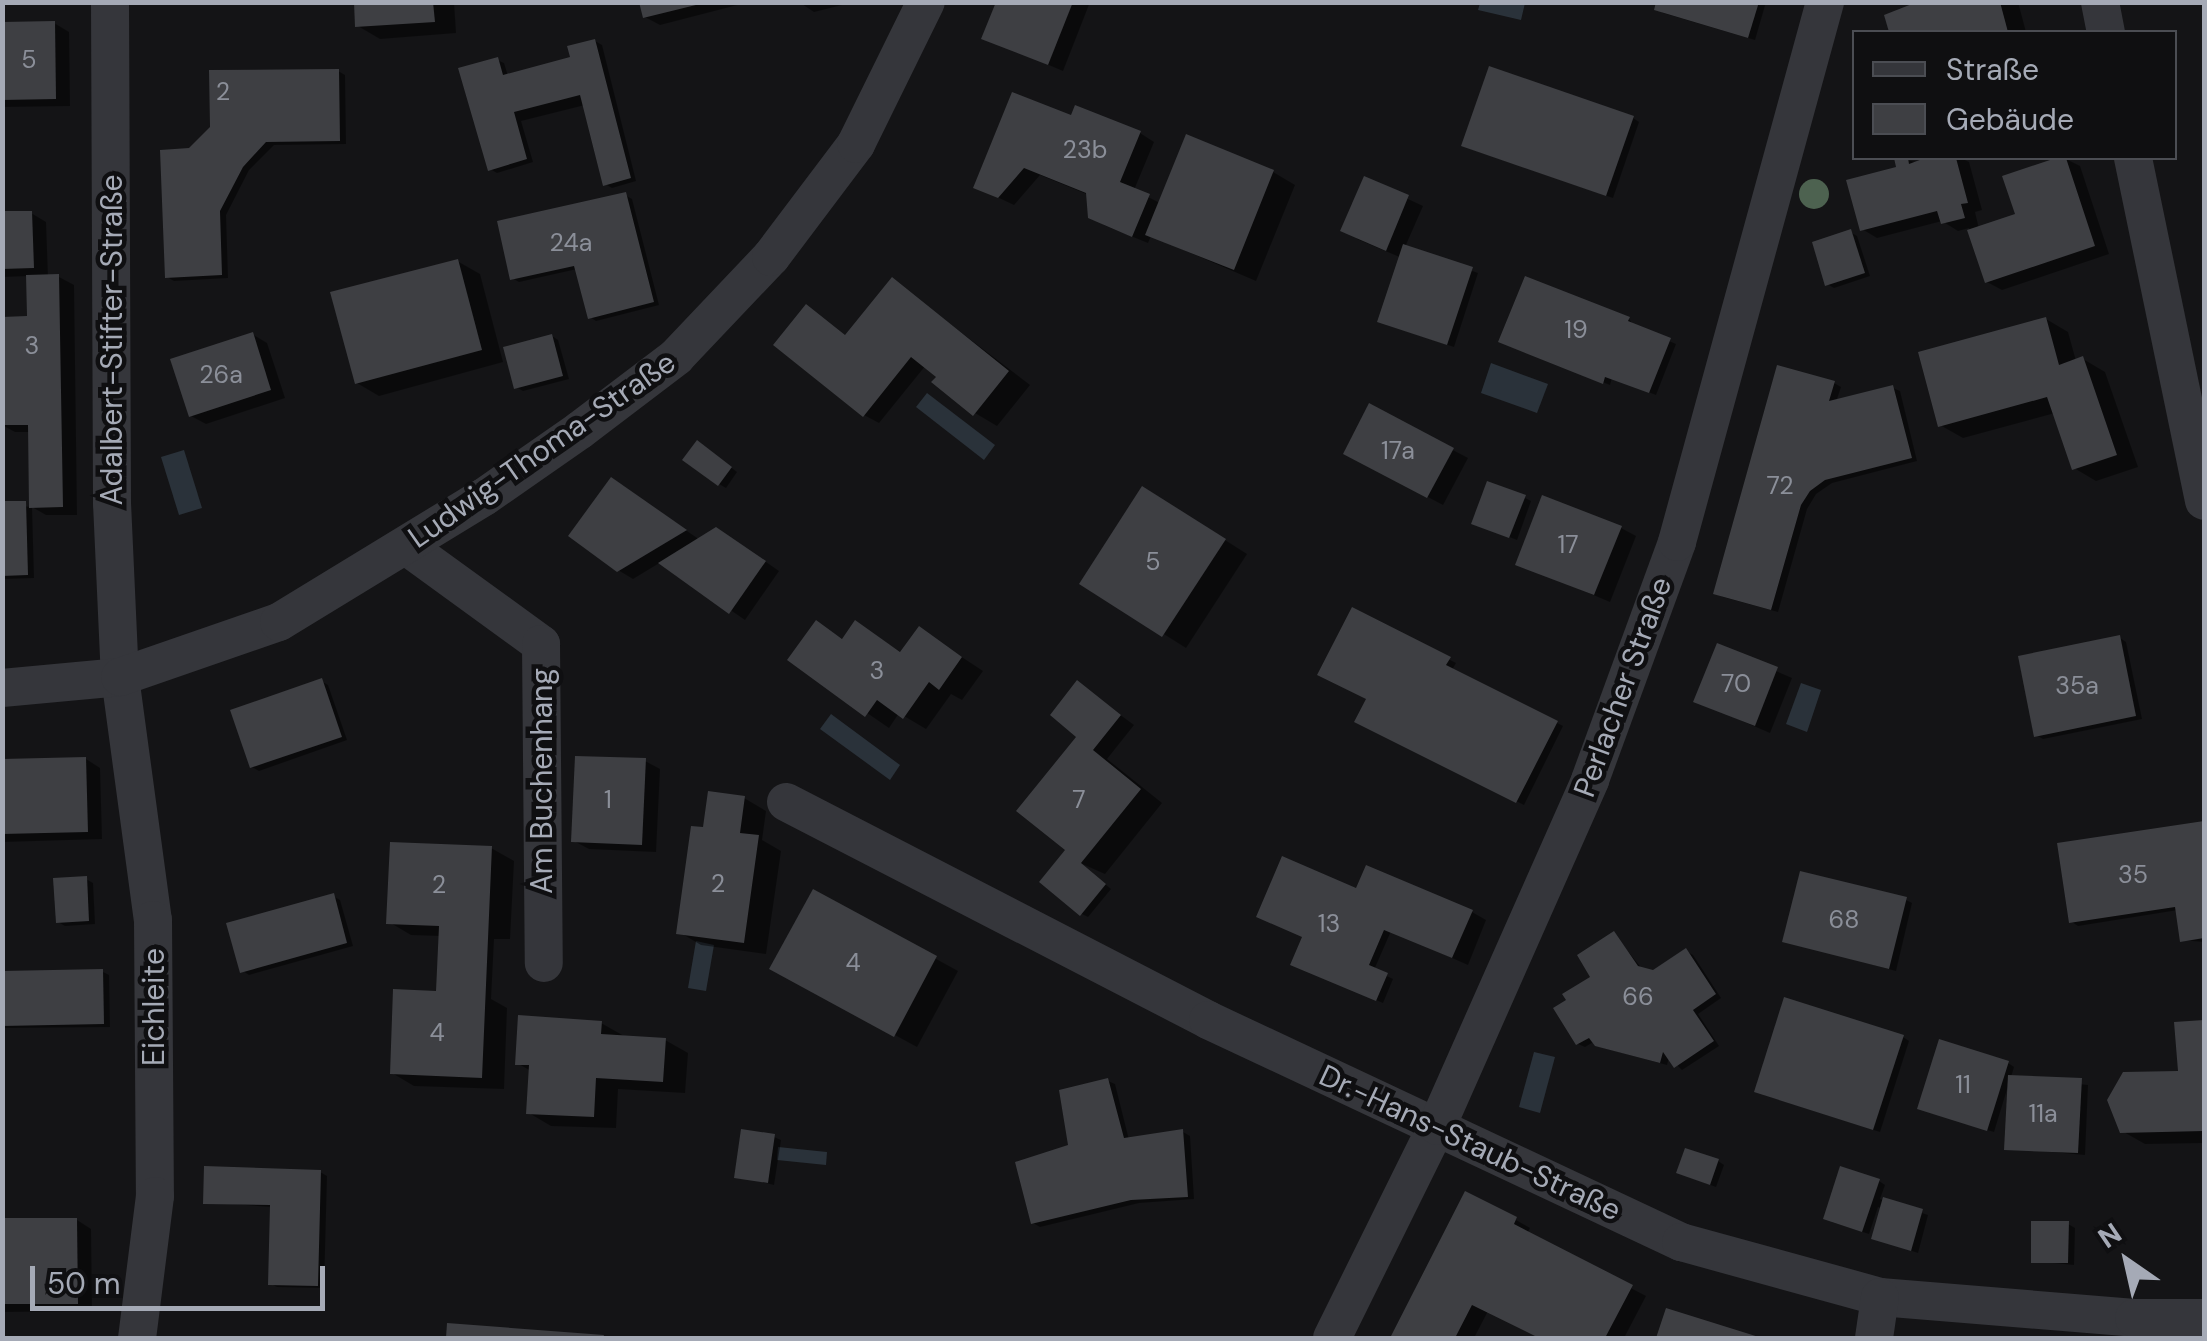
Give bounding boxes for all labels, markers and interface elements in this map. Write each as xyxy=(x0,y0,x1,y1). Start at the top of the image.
legend xyxy=(1852,30,2177,160)
house number: 5 xyxy=(21,45,37,75)
text: Straße xyxy=(1946,50,2039,89)
house number: 2 xyxy=(216,77,230,107)
text: Gebäude xyxy=(1946,100,2074,139)
house number: 23b xyxy=(1063,135,1107,165)
street label: Adalbert-Stifter-Straße xyxy=(94,174,130,506)
house number: 24a xyxy=(550,228,592,258)
house number: 19 xyxy=(1564,315,1588,345)
house number: 3 xyxy=(25,331,39,361)
street label: Ludwig-Thoma-Straße xyxy=(402,344,682,556)
house number: 26a xyxy=(199,360,243,390)
house number: 17a xyxy=(1381,436,1415,466)
house number: 72 xyxy=(1766,471,1794,501)
house number: 17 xyxy=(1557,530,1579,560)
house number: 5 xyxy=(1145,547,1161,577)
street label: Perlacher Straße xyxy=(1567,572,1679,802)
house number: 3 xyxy=(870,656,884,686)
street label: Am Buchenhang xyxy=(524,668,560,894)
house number: 70 xyxy=(1721,669,1751,699)
house number: 35a xyxy=(2055,671,2099,701)
house number: 1 xyxy=(604,785,612,815)
house number: 7 xyxy=(1072,785,1086,815)
house number: 35 xyxy=(2118,860,2148,890)
house number: 2 xyxy=(711,869,725,899)
house number: 2 xyxy=(432,870,446,900)
house number: 68 xyxy=(1829,905,1859,935)
house number: 13 xyxy=(1318,909,1340,939)
street label: Eichleite xyxy=(136,948,172,1066)
house number: 4 xyxy=(845,948,861,978)
house number: 66 xyxy=(1622,982,1654,1012)
house number: 4 xyxy=(429,1018,445,1048)
street label: Dr.-Hans-Staub-Straße xyxy=(1313,1057,1627,1229)
house number: 11 xyxy=(1955,1070,1971,1100)
house number: 11a xyxy=(2028,1099,2058,1129)
north arrow xyxy=(2077,1211,2177,1311)
text: N xyxy=(2091,1215,2129,1257)
scale bar xyxy=(35,1246,330,1308)
text: 50 m xyxy=(47,1264,121,1303)

